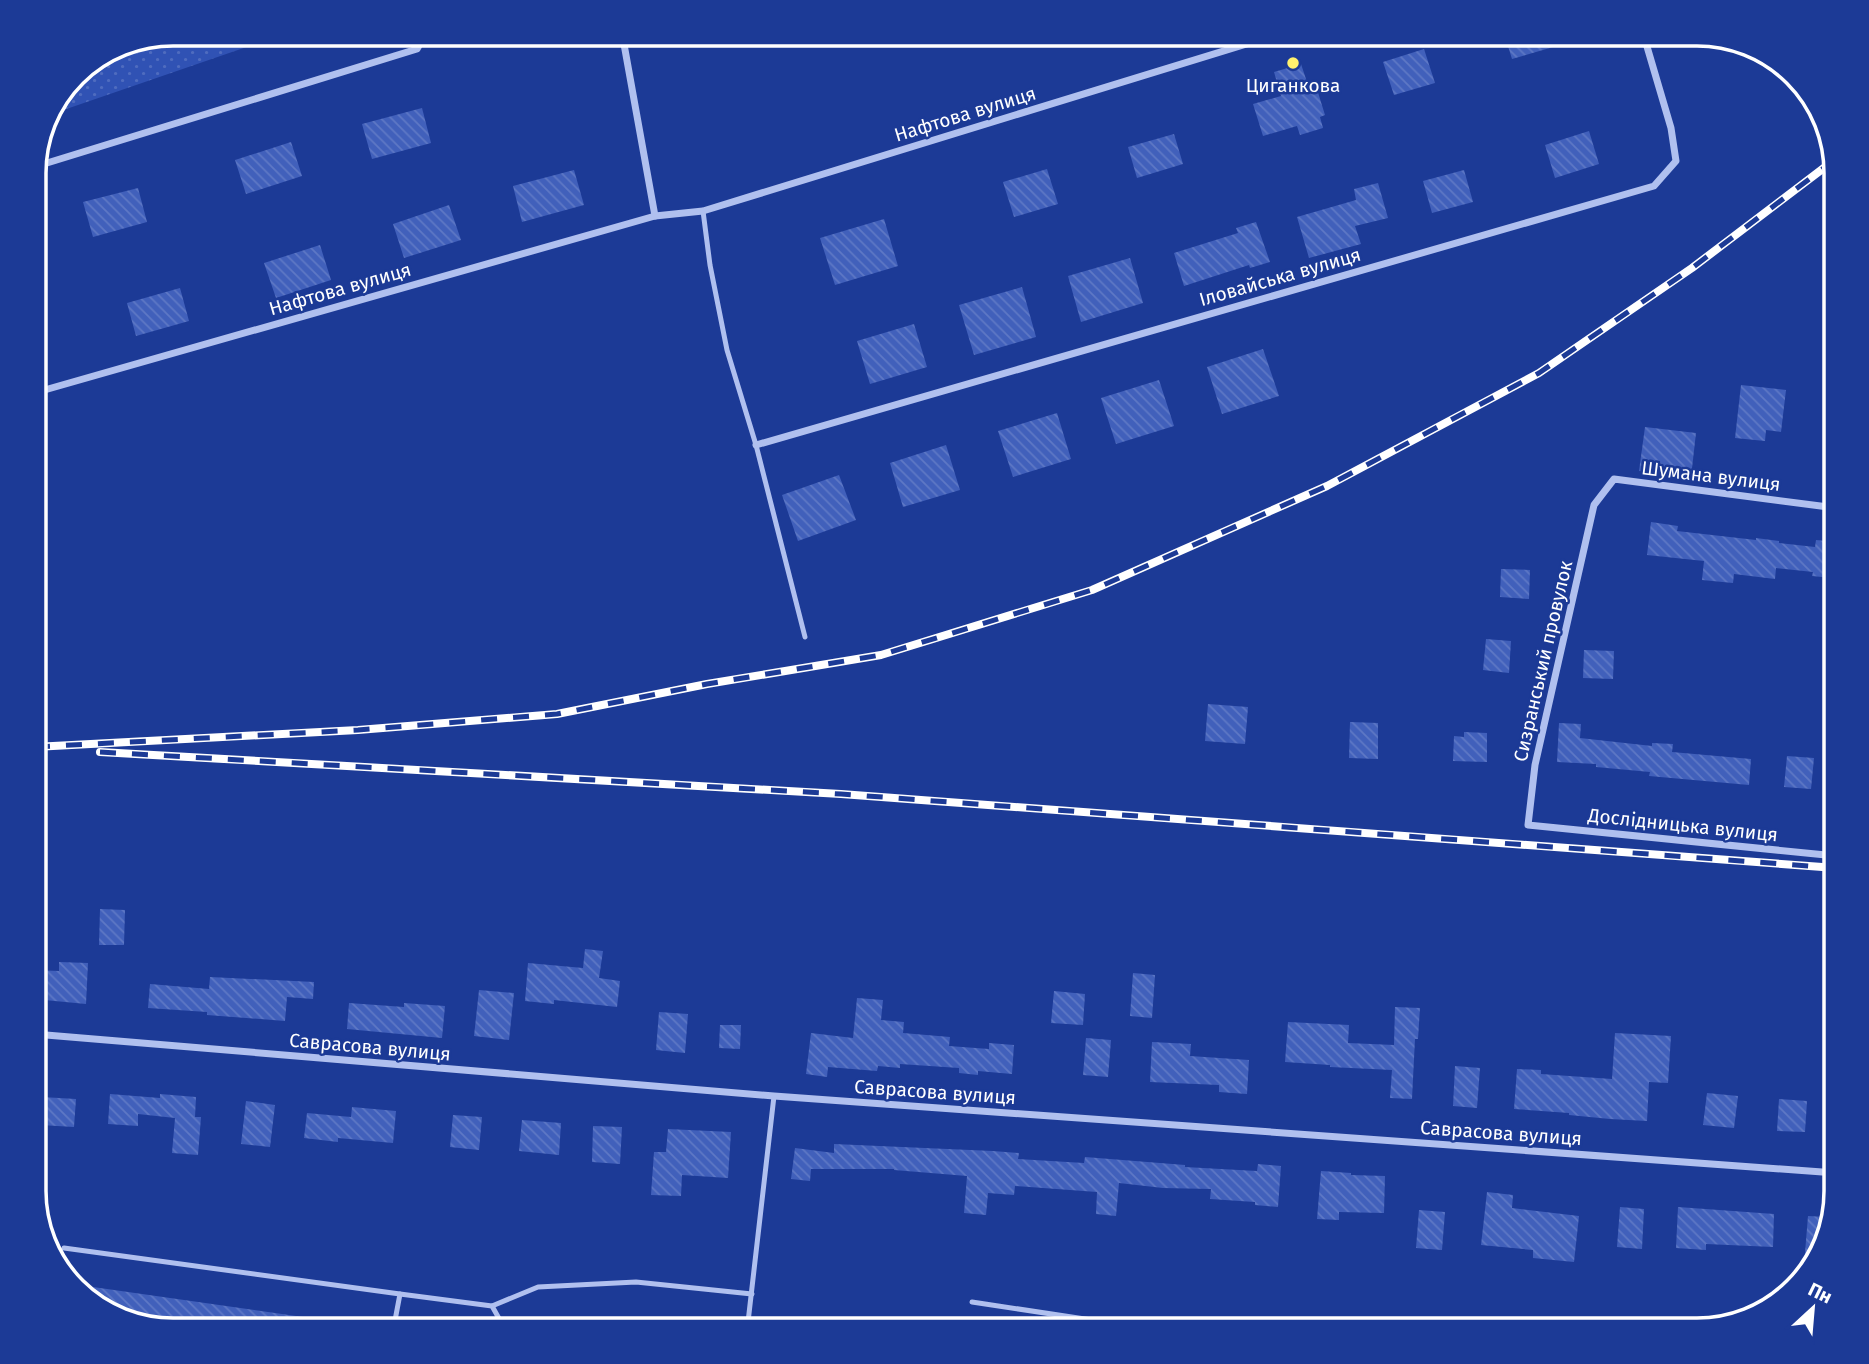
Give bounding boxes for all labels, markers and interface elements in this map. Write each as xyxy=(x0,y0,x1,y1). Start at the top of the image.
marker: Циганкова xyxy=(1285,55,1301,71)
place label: Циганкова xyxy=(1246,74,1340,97)
street label: Нафтова вулиця xyxy=(891,82,1039,146)
street label: Іловайська вулиця xyxy=(1196,243,1364,311)
street label: Нафтова вулиця xyxy=(266,258,414,320)
street label: Шумана вулиця xyxy=(1640,456,1782,496)
street label: Сизранський провулок xyxy=(1509,558,1577,764)
street label: Дослідницька вулиця xyxy=(1586,803,1779,846)
street label: Саврасова вулиця xyxy=(288,1028,452,1066)
street label: Саврасова вулиця xyxy=(853,1075,1017,1109)
street label: Саврасова вулиця xyxy=(1419,1116,1583,1150)
north arrow xyxy=(1778,1273,1848,1343)
text: Пн xyxy=(1805,1278,1836,1309)

